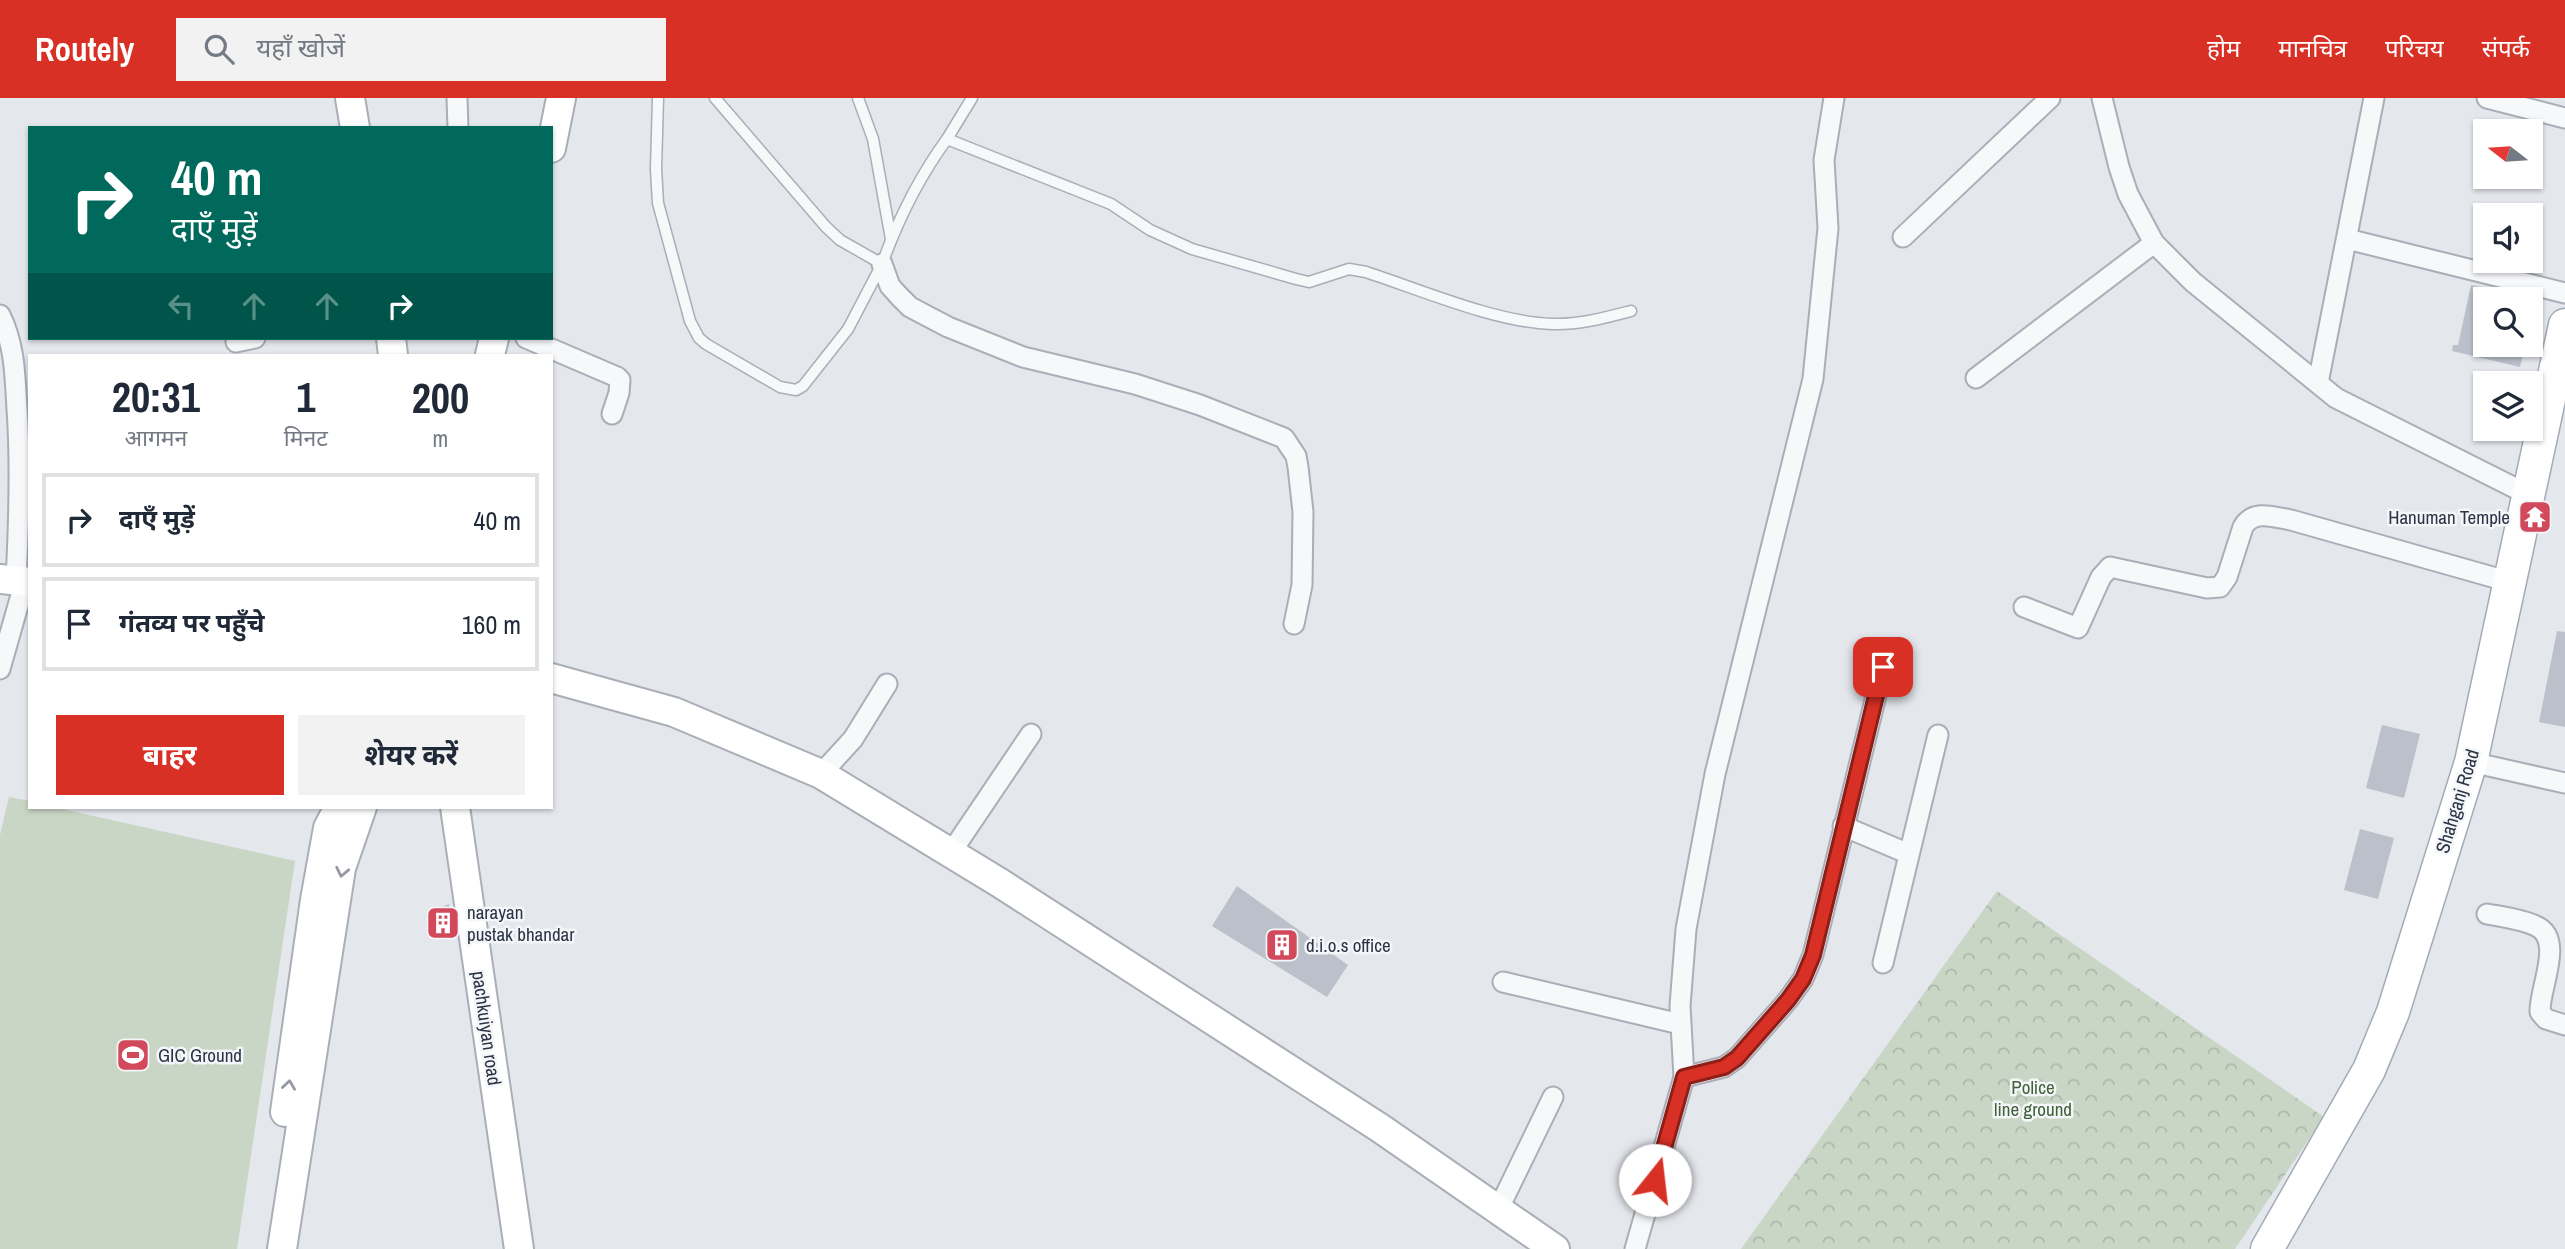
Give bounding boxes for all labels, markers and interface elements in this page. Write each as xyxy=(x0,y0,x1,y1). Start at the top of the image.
search box xyxy=(176,18,666,81)
text: Routely xyxy=(35,27,134,71)
icon: search xyxy=(200,30,238,68)
text: यहाँ खोजें xyxy=(256,30,345,65)
text: होम xyxy=(2207,32,2240,64)
text: मानचित्र xyxy=(2278,32,2347,64)
text: परिचय xyxy=(2385,32,2444,64)
text: संपर्क xyxy=(2482,32,2530,64)
north arrow xyxy=(2473,119,2543,189)
map controls xyxy=(2473,119,2543,441)
text: 40 m xyxy=(171,144,263,210)
icon: right xyxy=(56,154,147,245)
button: sound xyxy=(2473,203,2543,273)
text: दाएँ मुड़ें xyxy=(171,207,258,250)
icon: left xyxy=(162,287,200,325)
icon: ahead xyxy=(235,287,273,325)
icon: ahead xyxy=(308,287,346,325)
icon: right xyxy=(381,287,419,325)
button: search xyxy=(2473,287,2543,357)
text: 20:31 xyxy=(112,369,200,425)
text: 1 xyxy=(296,369,315,425)
text: 200 xyxy=(412,370,469,426)
button: layers xyxy=(2473,371,2543,441)
text: आगमन xyxy=(124,422,187,453)
text: मिनट xyxy=(284,422,328,453)
text: m xyxy=(433,423,448,454)
temple icon: Hanuman Temple xyxy=(2516,498,2554,536)
icon: right xyxy=(60,501,98,539)
text: दाएँ मुड़ें xyxy=(119,501,195,536)
text: 40 m xyxy=(474,503,521,538)
place label: Hanuman Temple xyxy=(2388,504,2510,530)
icon: arrive xyxy=(60,605,98,643)
text: गंतव्य पर पहुँचे xyxy=(119,605,265,640)
text: 160 m xyxy=(462,607,521,642)
pin xyxy=(1853,637,1913,697)
icon: arrive xyxy=(1864,648,1902,686)
button: बाहर xyxy=(56,715,284,795)
button: शेयर करें xyxy=(298,715,525,795)
street label: Shahganj Road xyxy=(2429,746,2485,856)
one-way arrow xyxy=(335,866,350,878)
place label: narayan pustak bhandar xyxy=(467,899,575,947)
building icon: narayan pustak bhandar xyxy=(424,904,462,942)
building icon: d.i.o.s office xyxy=(1263,926,1301,964)
place label: d.i.o.s office xyxy=(1306,932,1391,958)
street label: pachkuiyan road xyxy=(466,969,508,1087)
sports icon: GIC Ground xyxy=(114,1036,152,1074)
place label: GIC Ground xyxy=(158,1042,242,1068)
park label: Police line ground xyxy=(1994,1074,2072,1122)
one-way arrow xyxy=(281,1079,296,1091)
position arrow xyxy=(1618,1143,1692,1217)

